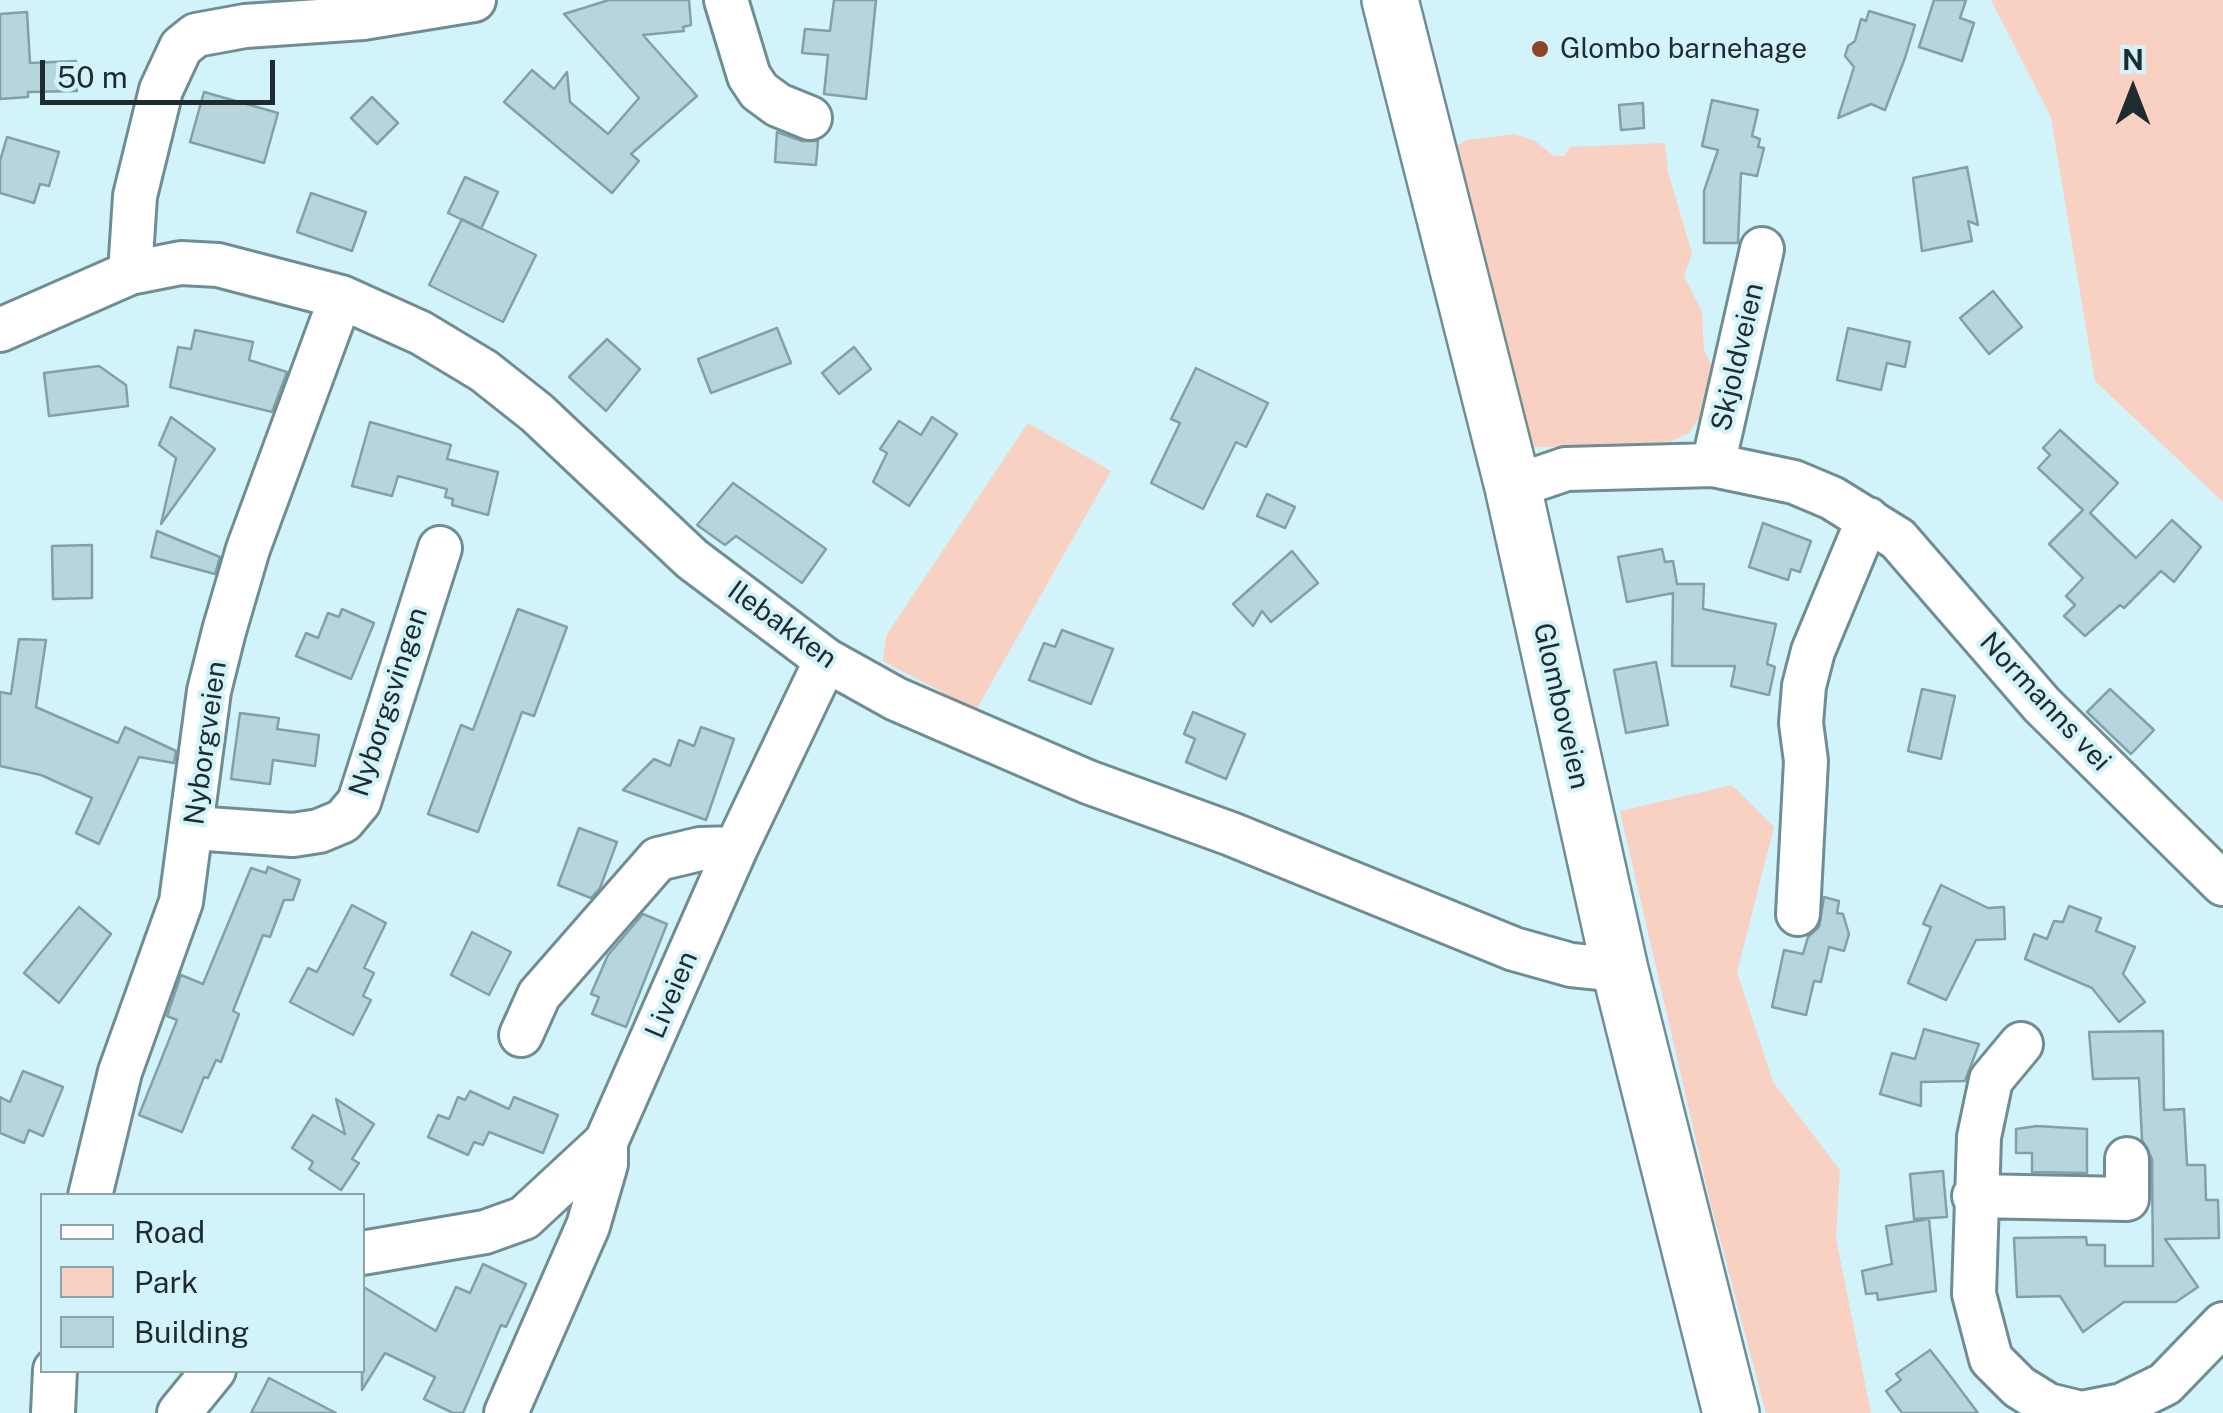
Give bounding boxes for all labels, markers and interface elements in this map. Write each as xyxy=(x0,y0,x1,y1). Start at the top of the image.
place label: Glombo barnehage xyxy=(1560,32,1807,66)
marker: Glombo barnehage xyxy=(1529,38,1551,60)
scale bar xyxy=(45,40,280,102)
north arrow xyxy=(2083,40,2183,140)
text: N xyxy=(2122,43,2144,76)
text: 50 m xyxy=(57,59,128,95)
street label: Skjoldveien xyxy=(1705,280,1771,434)
street label: Ilebakken xyxy=(721,574,843,676)
street label: Nyborgsvingen xyxy=(343,603,435,801)
street label: Glomboveien xyxy=(1526,620,1596,792)
street label: Normanns vei xyxy=(1972,626,2118,778)
street label: Nyborgveien xyxy=(178,659,234,827)
street label: Liveien xyxy=(639,946,705,1044)
legend xyxy=(40,1193,365,1373)
text: Road xyxy=(134,1214,205,1250)
text: Park xyxy=(134,1264,198,1300)
text: Building xyxy=(134,1314,249,1350)

